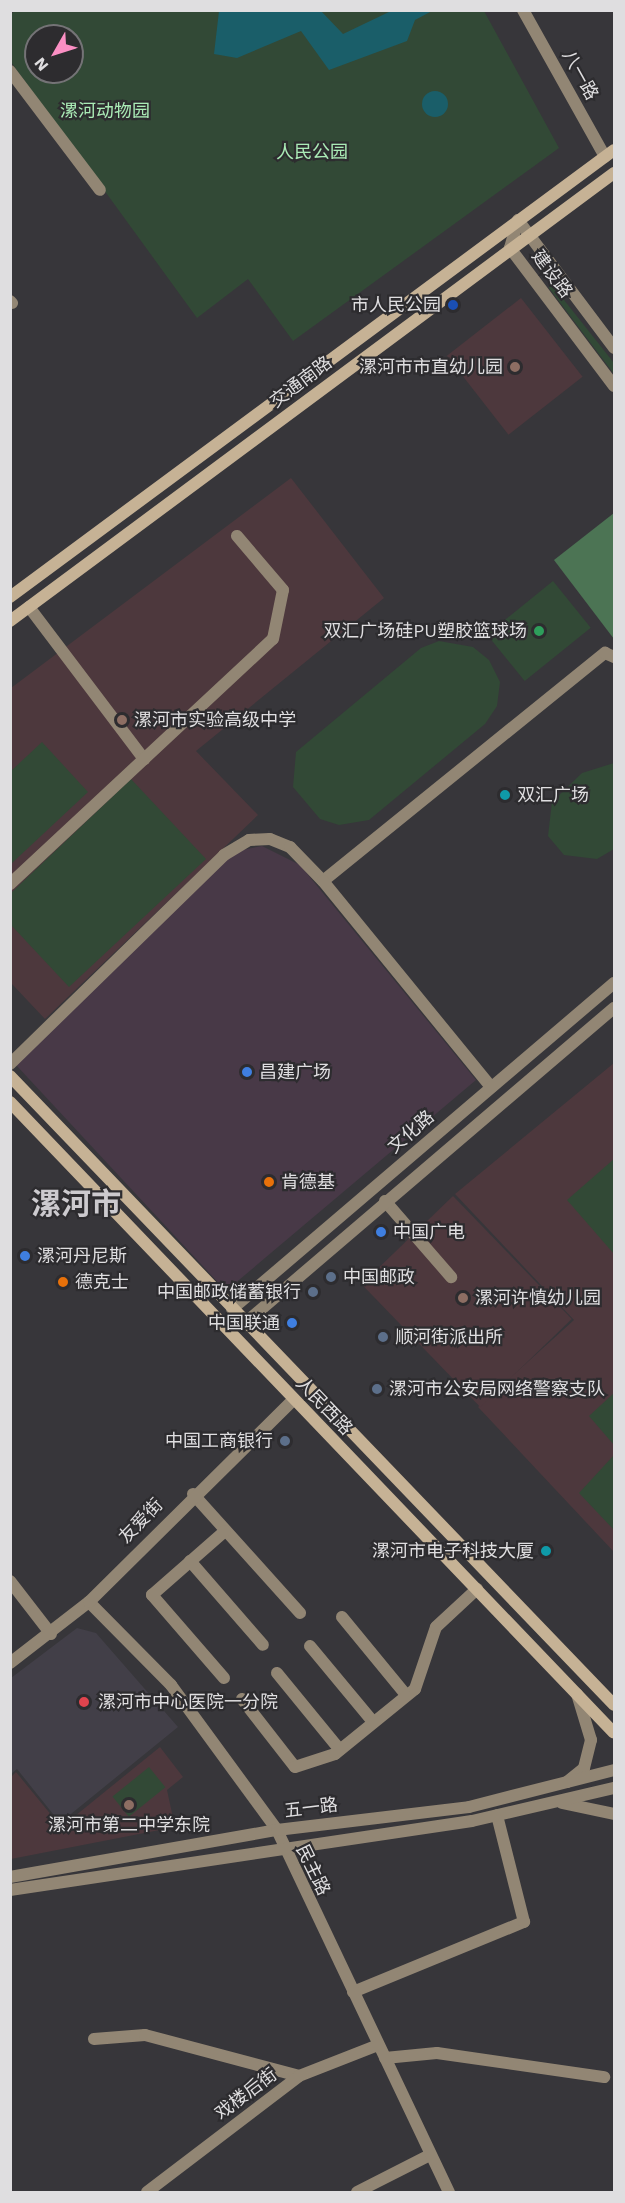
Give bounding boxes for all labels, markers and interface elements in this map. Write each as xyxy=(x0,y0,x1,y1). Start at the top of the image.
north arrow xyxy=(24,24,84,84)
street label: 八一路 xyxy=(557,46,603,104)
text: N xyxy=(30,54,52,75)
park label: 漯河动物园 xyxy=(60,100,150,122)
park label: 人民公园 xyxy=(276,141,348,163)
street label: 建设路 xyxy=(527,246,577,302)
place label: 市人民公园 xyxy=(351,294,441,316)
marker: 市人民公园 xyxy=(446,298,460,312)
street label: 交通南路 xyxy=(266,352,336,412)
place label: 漯河市市直幼儿园 xyxy=(359,356,503,378)
marker: 漯河市市直幼儿园 xyxy=(508,360,522,374)
place label: 双汇广场硅PU塑胶篮球场 xyxy=(323,620,527,642)
marker: 双汇广场硅PU塑胶篮球场 xyxy=(532,624,546,638)
place label: 漯河市实验高级中学 xyxy=(134,709,296,731)
marker: 漯河市实验高级中学 xyxy=(115,713,129,727)
place label: 双汇广场 xyxy=(517,784,589,806)
marker: 双汇广场 xyxy=(498,788,512,802)
place label: 昌建广场 xyxy=(259,1061,331,1083)
marker: 昌建广场 xyxy=(240,1065,254,1079)
street label: 文化路 xyxy=(384,1106,438,1158)
place label: 肯德基 xyxy=(281,1171,335,1193)
marker: 肯德基 xyxy=(262,1175,276,1189)
district label: 漯河市 xyxy=(31,1186,121,1222)
place label: 中国广电 xyxy=(393,1221,465,1243)
marker: 中国广电 xyxy=(374,1225,388,1239)
place label: 漯河丹尼斯 xyxy=(37,1245,127,1267)
marker: 漯河丹尼斯 xyxy=(18,1249,32,1263)
place label: 中国邮政 xyxy=(343,1266,415,1288)
marker: 中国邮政 xyxy=(324,1270,338,1284)
place label: 德克士 xyxy=(75,1271,129,1293)
marker: 德克士 xyxy=(56,1275,70,1289)
place label: 中国邮政储蓄银行 xyxy=(157,1281,301,1303)
marker: 中国邮政储蓄银行 xyxy=(306,1285,320,1299)
place label: 漯河许慎幼儿园 xyxy=(475,1287,601,1309)
marker: 漯河许慎幼儿园 xyxy=(456,1291,470,1305)
place label: 中国联通 xyxy=(208,1312,280,1334)
marker: 中国联通 xyxy=(285,1316,299,1330)
place label: 顺河街派出所 xyxy=(395,1326,503,1348)
marker: 顺河街派出所 xyxy=(376,1330,390,1344)
street label: 人民西路 xyxy=(291,1373,357,1439)
place label: 漯河市公安局网络警察支队 xyxy=(389,1378,605,1400)
marker: 漯河市公安局网络警察支队 xyxy=(370,1382,384,1396)
place label: 中国工商银行 xyxy=(165,1430,273,1452)
marker: 中国工商银行 xyxy=(278,1434,292,1448)
street label: 友爱街 xyxy=(114,1494,168,1548)
place label: 漯河市电子科技大厦 xyxy=(372,1540,534,1562)
marker: 漯河市电子科技大厦 xyxy=(539,1544,553,1558)
place label: 漯河市中心医院一分院 xyxy=(98,1691,278,1713)
marker: 漯河市中心医院一分院 xyxy=(75,1693,93,1711)
street label: 五一路 xyxy=(283,1794,339,1822)
marker: 漯河市第二中学东院 xyxy=(122,1798,136,1812)
place label: 漯河市第二中学东院 xyxy=(48,1814,210,1836)
street label: 民主路 xyxy=(291,1841,335,1899)
street label: 戏楼后街 xyxy=(211,2064,281,2124)

